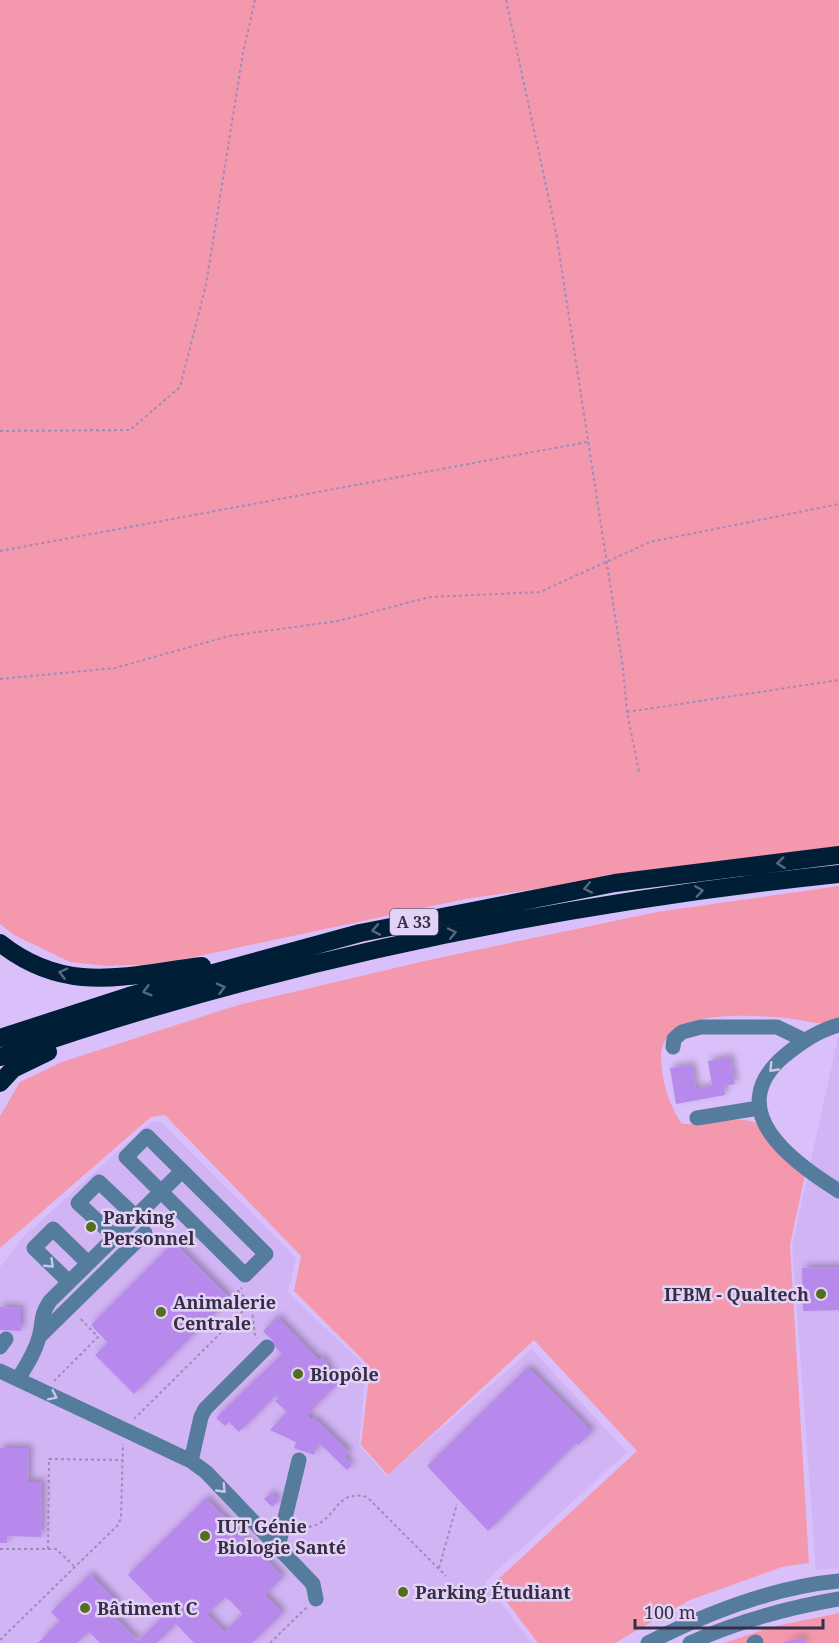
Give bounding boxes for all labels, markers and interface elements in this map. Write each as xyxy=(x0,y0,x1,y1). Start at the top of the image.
one-way arrow xyxy=(776,856,786,868)
one-way arrow xyxy=(583,881,593,894)
one-way arrow xyxy=(694,885,703,897)
road number: A 33 xyxy=(390,909,438,935)
one-way arrow xyxy=(371,923,381,936)
one-way arrow xyxy=(446,927,456,940)
one-way arrow xyxy=(58,967,68,980)
one-way arrow xyxy=(216,983,226,996)
one-way arrow xyxy=(142,984,153,996)
one-way arrow xyxy=(769,1061,780,1071)
place label: Parking Personnel xyxy=(103,1205,195,1250)
marker: Parking Personnel xyxy=(84,1220,98,1234)
one-way arrow xyxy=(43,1257,54,1268)
place label: IFBM - Qualtech xyxy=(664,1282,809,1306)
marker: IFBM - Qualtech xyxy=(814,1287,828,1301)
place label: Animalerie Centrale xyxy=(173,1290,276,1335)
marker: Animalerie Centrale xyxy=(154,1305,168,1319)
place label: Biopôle xyxy=(310,1362,379,1386)
marker: Biopôle xyxy=(291,1367,305,1381)
one-way arrow xyxy=(46,1389,57,1400)
one-way arrow xyxy=(215,1482,226,1493)
place label: IUT Génie Biologie Santé xyxy=(217,1514,346,1559)
marker: IUT Génie Biologie Santé xyxy=(198,1529,212,1543)
place label: Parking Étudiant xyxy=(415,1580,570,1604)
marker: Parking Étudiant xyxy=(396,1585,410,1599)
scale bar xyxy=(635,1592,822,1630)
place label: Bâtiment C xyxy=(97,1596,198,1620)
text: 100 m xyxy=(644,1600,696,1624)
marker: Bâtiment C xyxy=(78,1601,92,1615)

